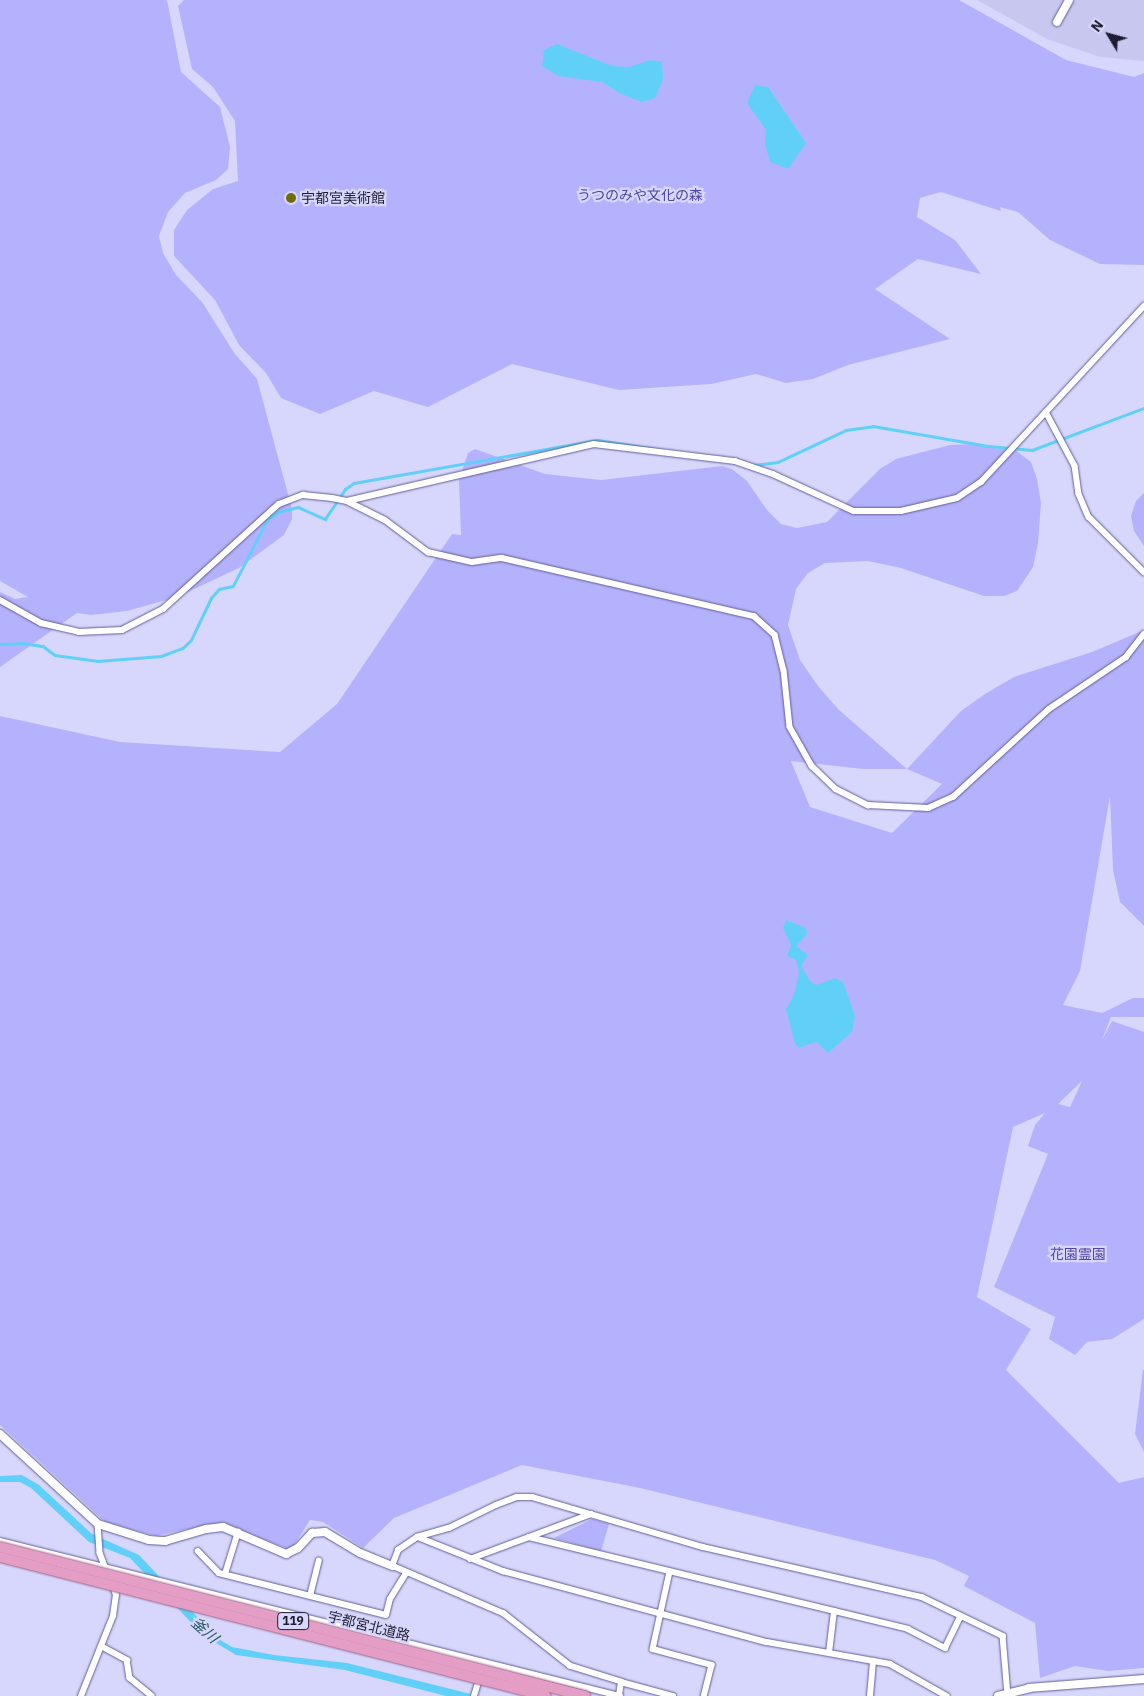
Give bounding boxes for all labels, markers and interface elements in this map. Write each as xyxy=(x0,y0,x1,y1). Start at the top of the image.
north arrow xyxy=(1084,10,1134,60)
text: N xyxy=(1087,17,1107,35)
park label: うつのみや文化の森 xyxy=(577,187,703,203)
place label: 宇都宮美術館 xyxy=(301,190,385,206)
marker: 宇都宮美術館 xyxy=(285,192,297,204)
park label: 花園霊園 xyxy=(1050,1246,1106,1262)
street label: 宇都宮北道路 xyxy=(326,1608,412,1644)
road number: 119 xyxy=(277,1612,309,1630)
water label: 釜川 xyxy=(188,1613,222,1647)

